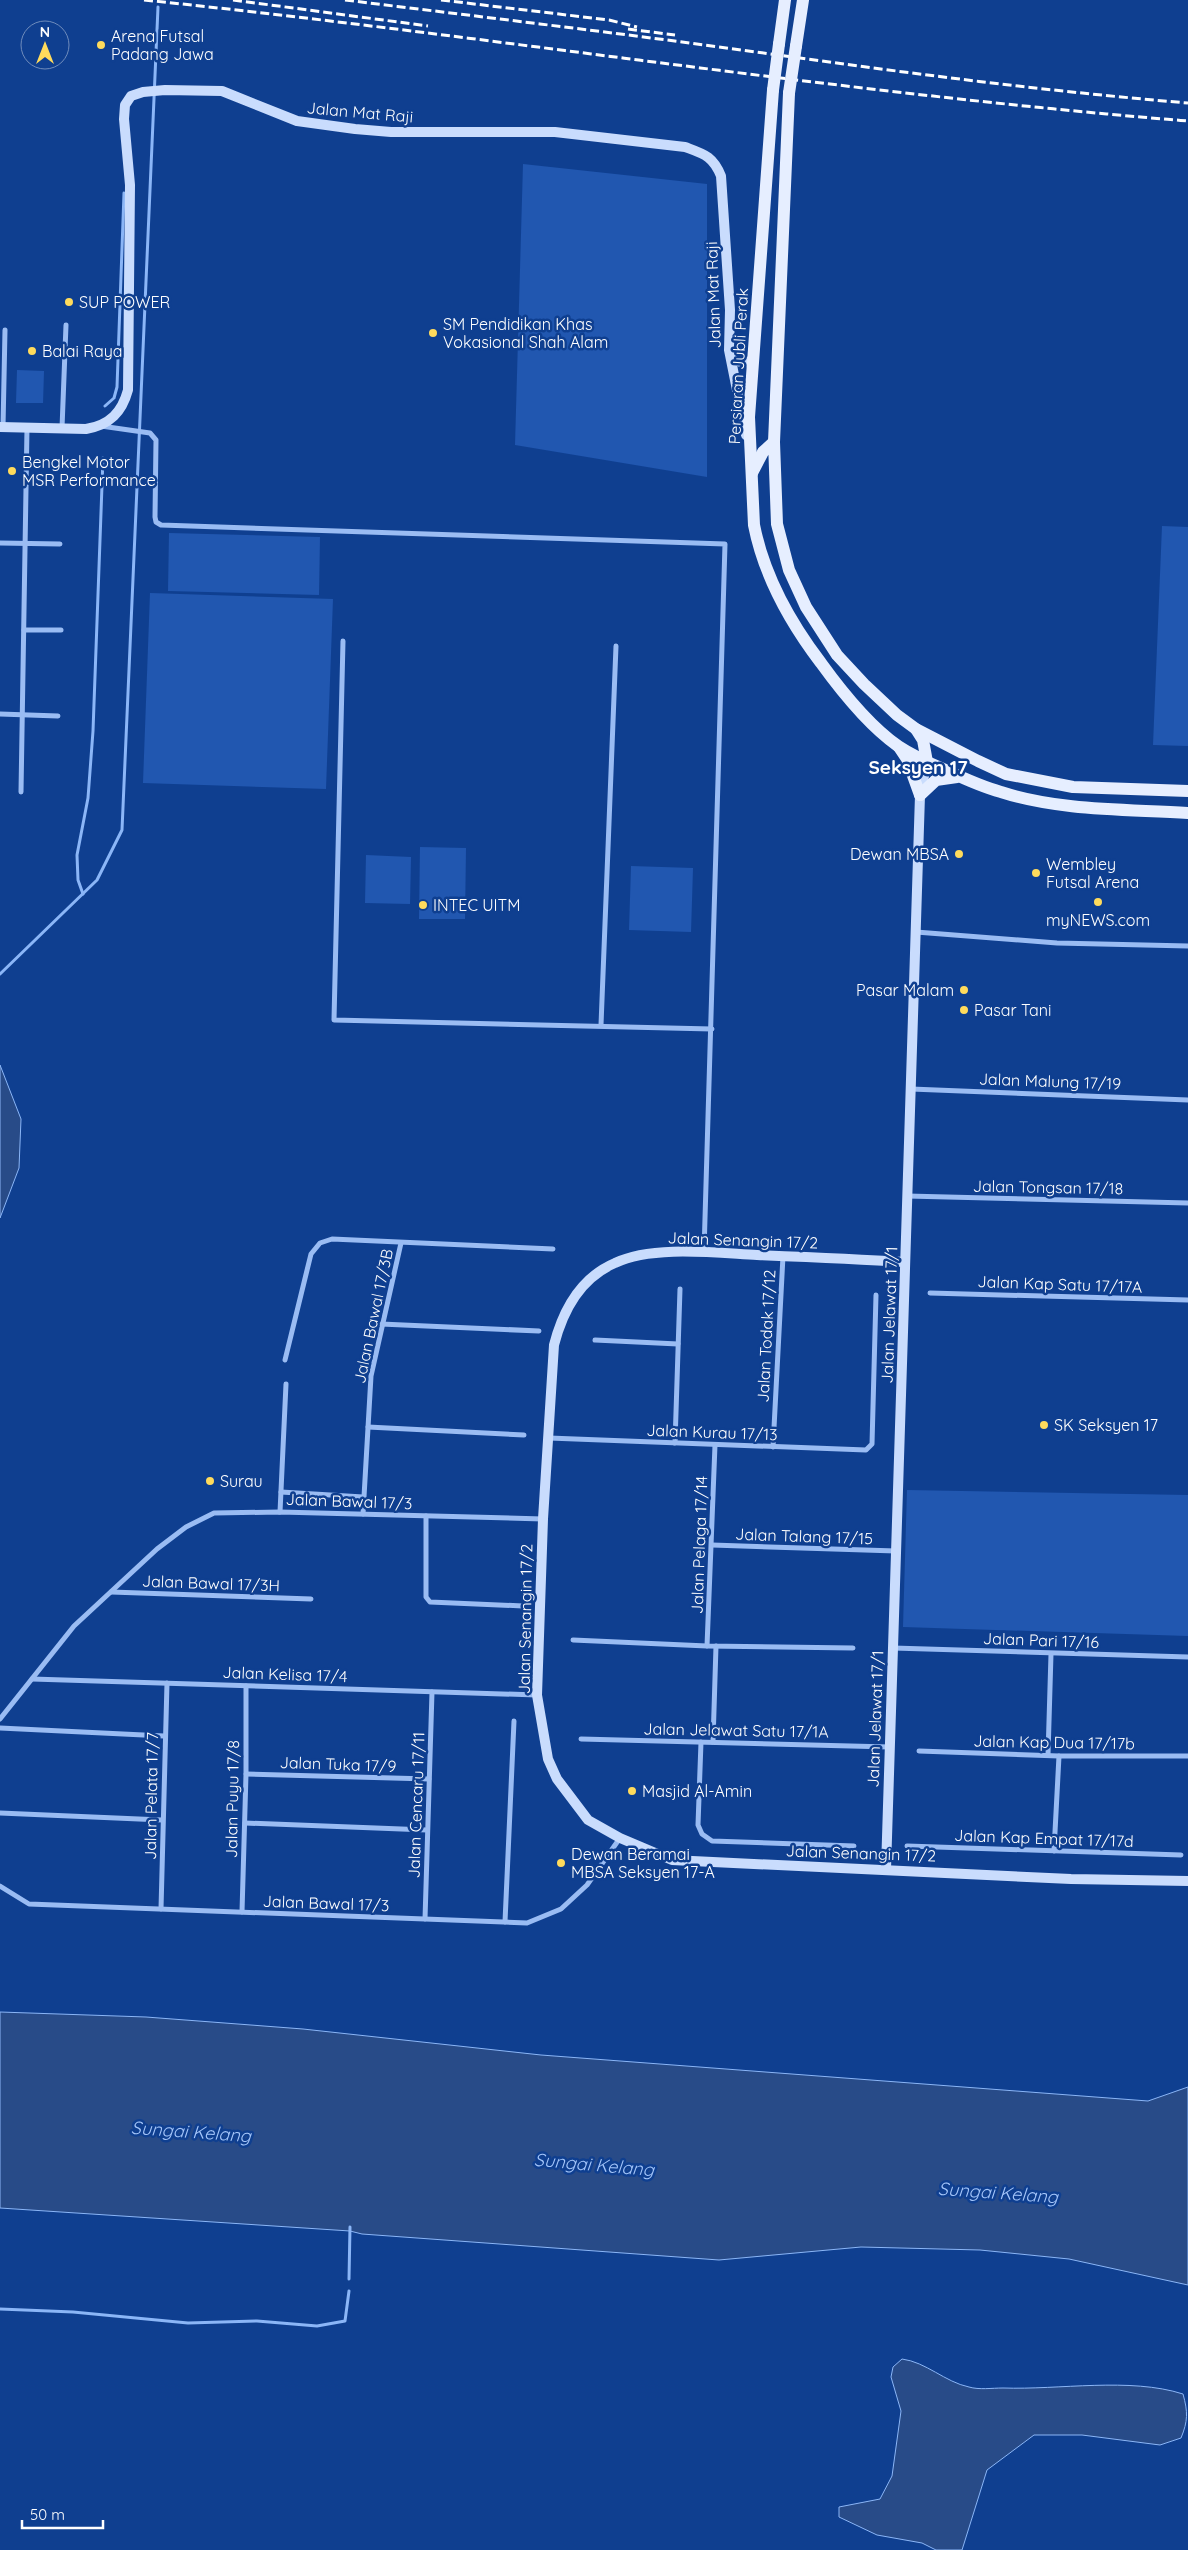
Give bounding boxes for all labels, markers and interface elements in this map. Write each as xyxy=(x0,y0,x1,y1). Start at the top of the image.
north arrow xyxy=(20,20,70,70)
text: N xyxy=(40,23,50,41)
place label: Arena Futsal Padang Jawa xyxy=(111,26,214,64)
marker: Arena Futsal Padang Jawa xyxy=(95,39,107,51)
street label: Jalan Mat Raji xyxy=(306,97,414,127)
street label: Jalan Mat Raji xyxy=(701,241,725,349)
street label: Persiaran Jubli Perak xyxy=(724,287,752,445)
place label: SUP POWER xyxy=(79,292,170,312)
marker: SUP POWER xyxy=(63,296,75,308)
place label: SM Pendidikan Khas Vokasional Shah Alam xyxy=(443,314,608,352)
marker: SM Pendidikan Khas Vokasional Shah Alam xyxy=(427,327,439,339)
place label: Balai Raya xyxy=(42,341,123,361)
marker: Balai Raya xyxy=(26,345,38,357)
place label: Bengkel Motor MSR Performance xyxy=(22,452,156,490)
marker: Bengkel Motor MSR Performance xyxy=(6,465,18,477)
district label: Seksyen 17 xyxy=(868,755,968,779)
place label: Dewan MBSA xyxy=(850,844,949,864)
marker: Dewan MBSA xyxy=(953,848,965,860)
place label: Wembley Futsal Arena xyxy=(1046,854,1139,892)
marker: Wembley Futsal Arena xyxy=(1030,867,1042,879)
place label: INTEC UITM xyxy=(433,895,521,915)
marker: myNEWS.com xyxy=(1092,896,1104,908)
marker: INTEC UITM xyxy=(417,899,429,911)
place label: myNEWS.com xyxy=(1046,910,1150,930)
place label: Pasar Malam xyxy=(856,980,954,1000)
marker: Pasar Malam xyxy=(958,984,970,996)
place label: Pasar Tani xyxy=(974,1000,1051,1020)
marker: Pasar Tani xyxy=(958,1004,970,1016)
street label: Jalan Malung 17/19 xyxy=(978,1069,1122,1093)
street label: Jalan Tongsan 17/18 xyxy=(973,1176,1123,1198)
street label: Jalan Senangin 17/2 xyxy=(667,1227,819,1253)
street label: Jalan Jelawat 17/1 xyxy=(877,1246,901,1384)
street label: Jalan Bawal 17/3B xyxy=(349,1247,397,1385)
street label: Jalan Todak 17/12 xyxy=(753,1269,779,1403)
street label: Jalan Kap Satu 17/17A xyxy=(977,1271,1143,1297)
place label: SK Seksyen 17 xyxy=(1054,1415,1158,1435)
marker: SK Seksyen 17 xyxy=(1038,1419,1050,1431)
street label: Jalan Kurau 17/13 xyxy=(646,1420,778,1444)
place label: Surau xyxy=(220,1471,263,1491)
marker: Surau xyxy=(204,1475,216,1487)
street label: Jalan Pelaga 17/14 xyxy=(687,1476,711,1614)
street label: Jalan Bawal 17/3 xyxy=(285,1489,413,1513)
street label: Jalan Talang 17/15 xyxy=(735,1524,873,1548)
street label: Jalan Senangin 17/2 xyxy=(514,1543,536,1694)
street label: Jalan Bawal 17/3H xyxy=(142,1571,280,1595)
street label: Jalan Pari 17/16 xyxy=(983,1628,1100,1652)
street label: Jalan Jelawat 17/1 xyxy=(863,1650,887,1788)
street label: Jalan Kelisa 17/4 xyxy=(222,1662,348,1686)
street label: Jalan Jelawat Satu 17/1A xyxy=(643,1718,829,1742)
street label: Jalan Cencaru 17/11 xyxy=(403,1731,429,1879)
street label: Jalan Kap Dua 17/17b xyxy=(973,1731,1135,1753)
street label: Jalan Pelata 17/7 xyxy=(140,1732,162,1860)
street label: Jalan Puyu 17/8 xyxy=(221,1740,243,1858)
street label: Jalan Tuka 17/9 xyxy=(279,1752,397,1776)
place label: Masjid Al-Amin xyxy=(642,1781,752,1801)
marker: Masjid Al-Amin xyxy=(626,1785,638,1797)
street label: Jalan Kap Empat 17/17d xyxy=(954,1825,1134,1851)
street label: Jalan Senangin 17/2 xyxy=(785,1840,937,1866)
place label: Dewan Beramai MBSA Seksyen 17-A xyxy=(571,1844,715,1882)
marker: Dewan Beramai MBSA Seksyen 17-A xyxy=(555,1857,567,1869)
street label: Jalan Bawal 17/3 xyxy=(262,1891,390,1915)
water label: Sungai Kelang xyxy=(130,2116,254,2147)
water label: Sungai Kelang xyxy=(533,2148,657,2181)
water label: Sungai Kelang xyxy=(937,2177,1061,2208)
scale bar xyxy=(22,2498,104,2530)
text: 50 m xyxy=(30,2505,65,2524)

